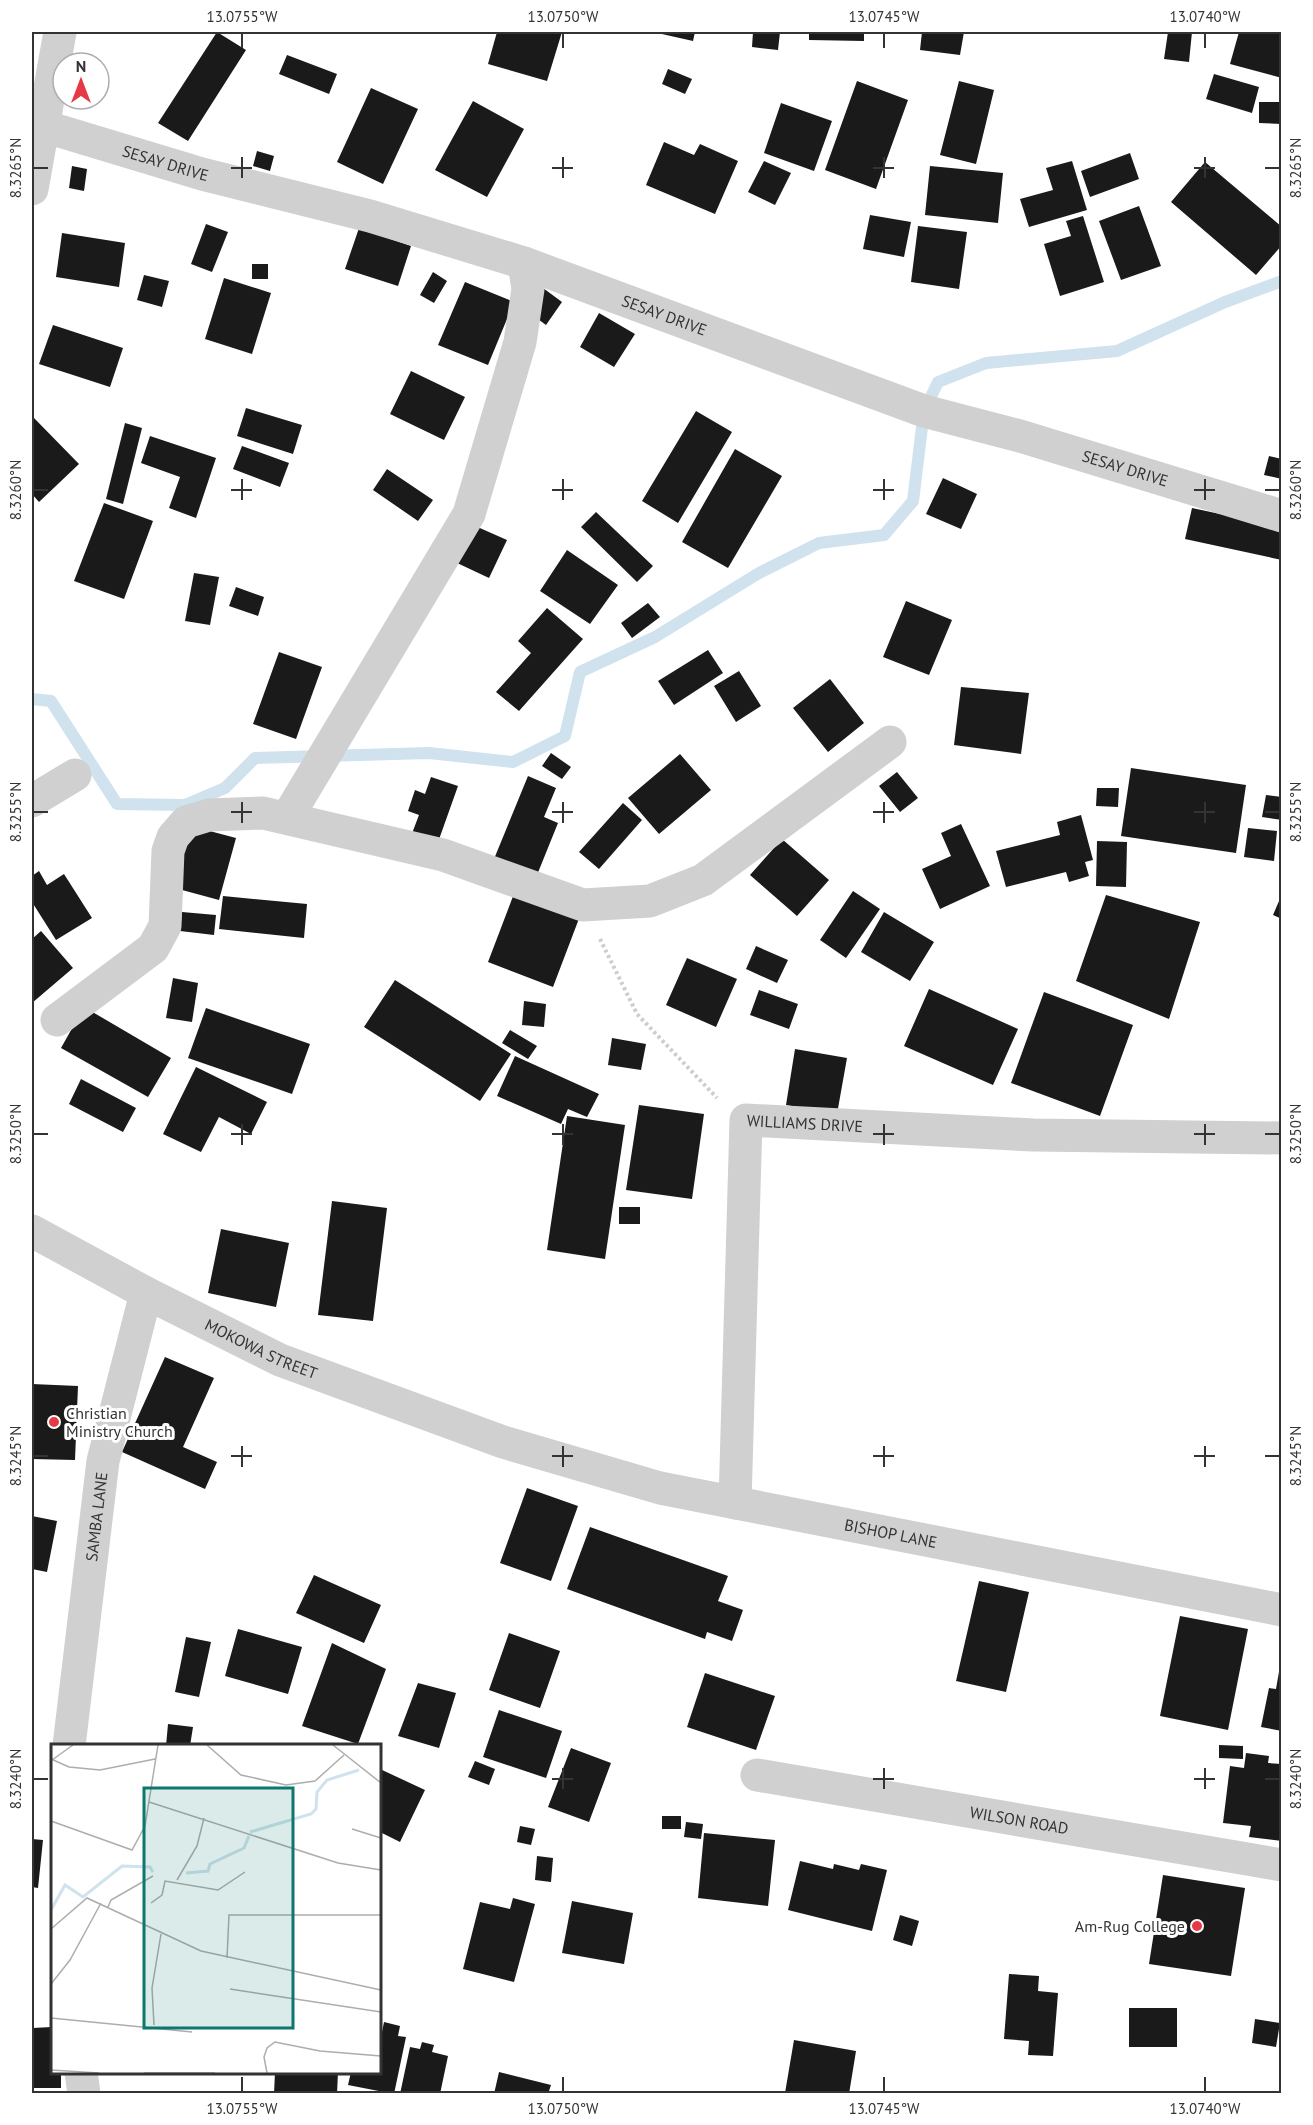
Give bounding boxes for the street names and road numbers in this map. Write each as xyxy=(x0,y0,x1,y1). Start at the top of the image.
street label: SESAY DRIVE xyxy=(120,141,211,185)
street label: SESAY DRIVE xyxy=(619,290,710,340)
street label: SESAY DRIVE xyxy=(1080,446,1171,491)
street label: WILLIAMS DRIVE xyxy=(746,1110,863,1136)
street label: MOKOWA STREET xyxy=(202,1314,321,1383)
street label: SAMBA LANE xyxy=(81,1471,112,1562)
street label: BISHOP LANE xyxy=(843,1514,939,1552)
street label: WILSON ROAD xyxy=(968,1802,1070,1838)

